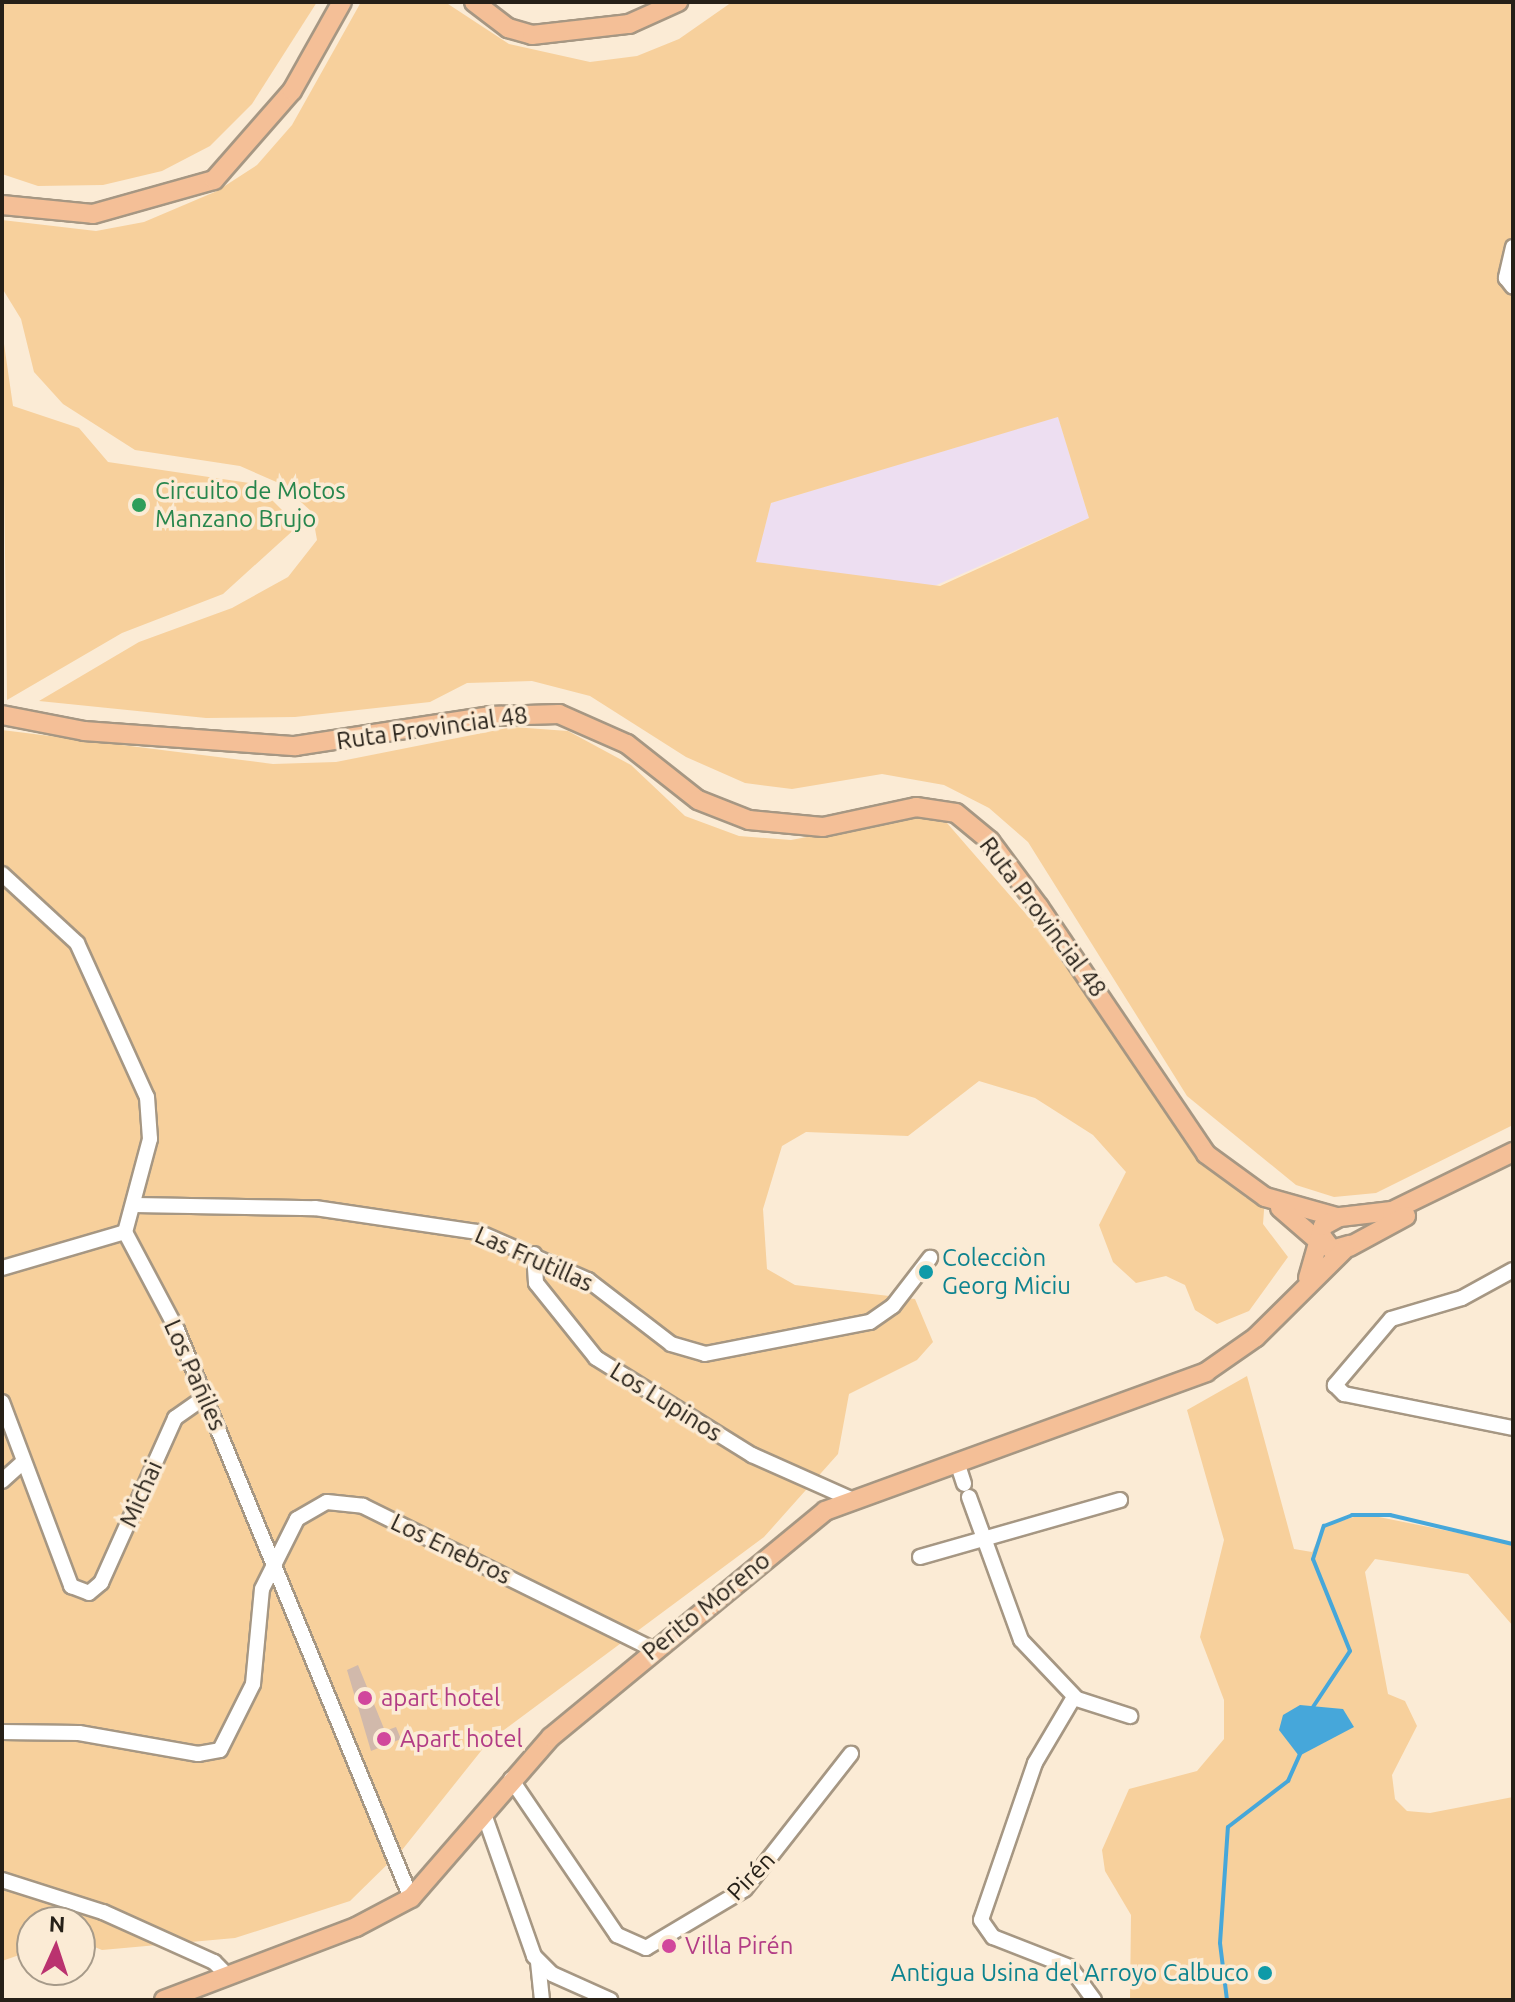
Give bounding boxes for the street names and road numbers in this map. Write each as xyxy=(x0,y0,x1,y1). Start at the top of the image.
street label: Ruta Provincial 48 xyxy=(335,700,529,756)
street label: Ruta Provincial 48 xyxy=(974,831,1112,1003)
street label: Las Frutillas xyxy=(471,1220,597,1298)
street label: Los Pañiles xyxy=(158,1315,232,1435)
street label: Los Lupinos xyxy=(605,1356,727,1448)
street label: Michai xyxy=(114,1456,168,1532)
street label: Los Enebros xyxy=(386,1508,516,1590)
street label: Perito Moreno xyxy=(636,1546,776,1666)
street label: Pirén xyxy=(721,1846,781,1906)

